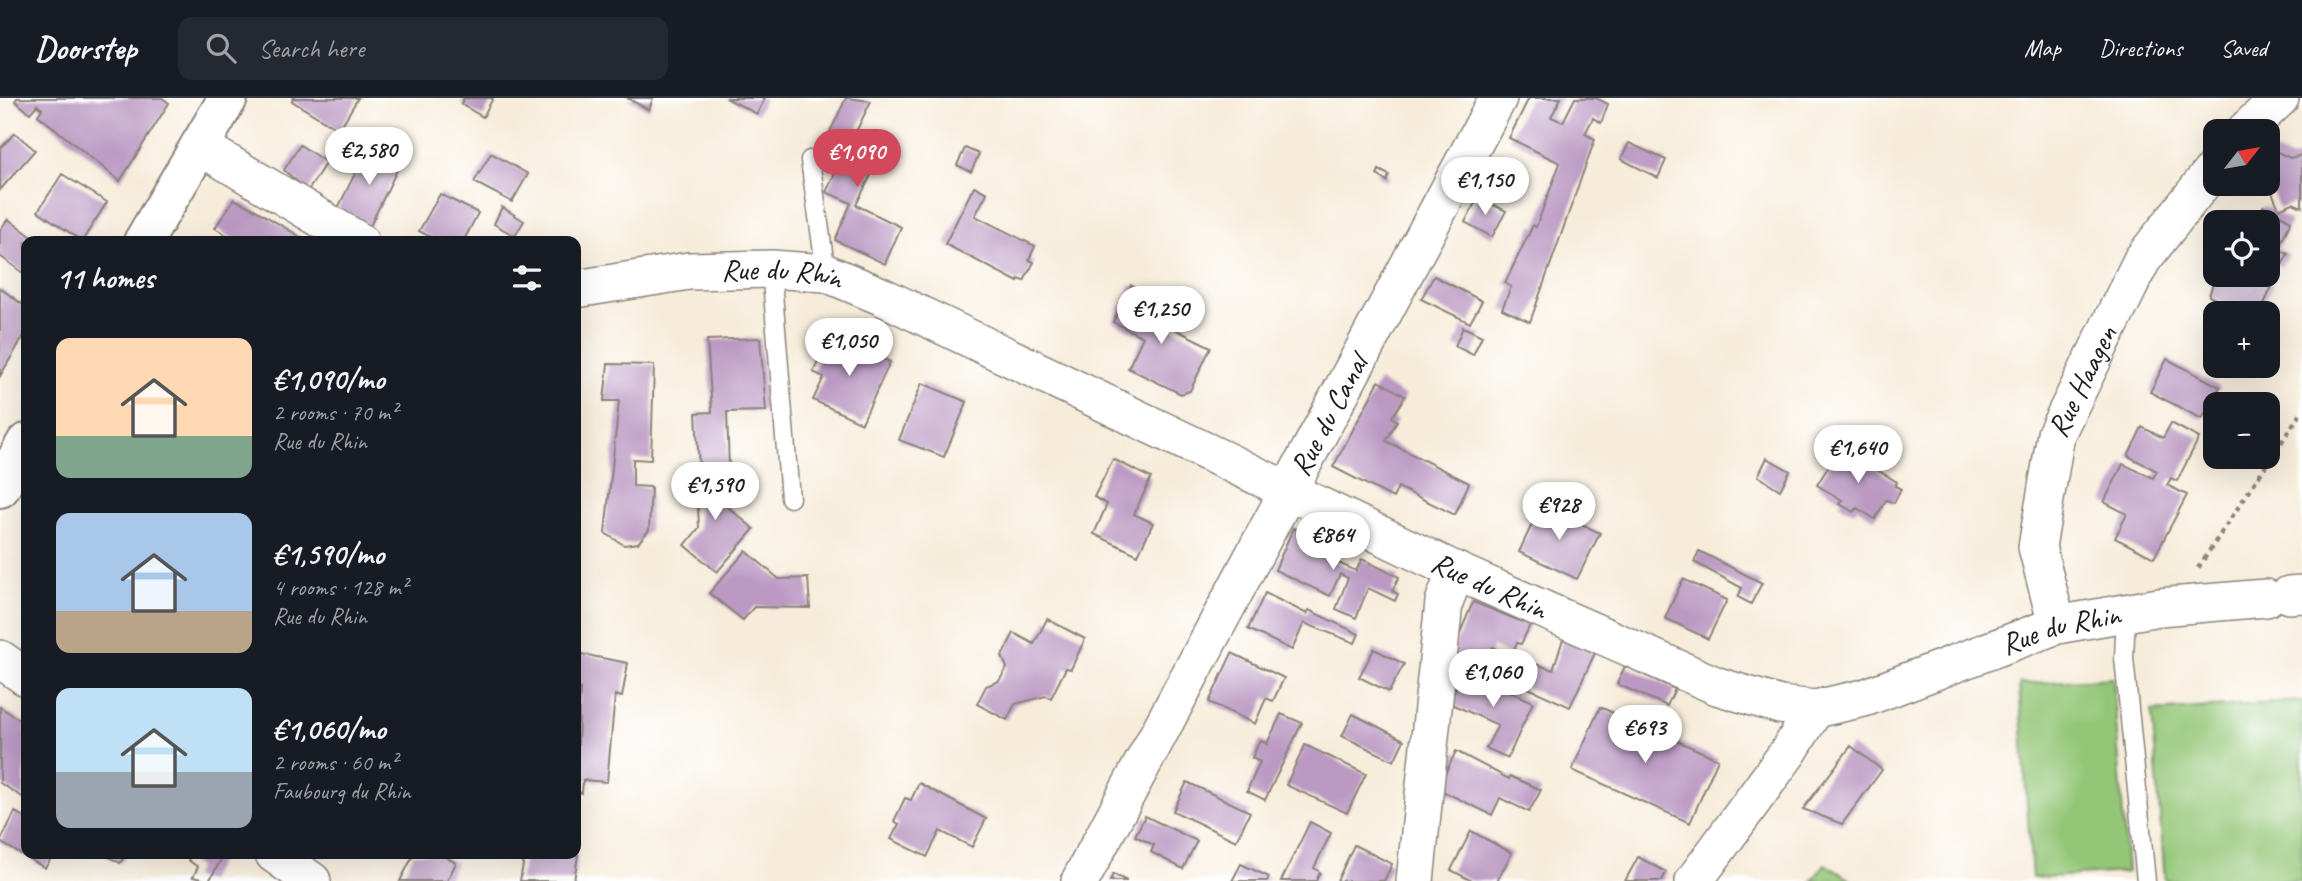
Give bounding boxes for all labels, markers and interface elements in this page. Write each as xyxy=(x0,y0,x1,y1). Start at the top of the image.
search box xyxy=(178,17,668,80)
text: Doorstep xyxy=(35,27,136,69)
icon: search xyxy=(202,29,240,67)
text: Search here xyxy=(258,32,364,65)
text: Map xyxy=(2024,33,2061,63)
text: Directions xyxy=(2099,33,2182,63)
text: Saved xyxy=(2220,33,2267,63)
north arrow xyxy=(2203,119,2280,196)
map controls xyxy=(2203,119,2280,469)
pin: €2,580 xyxy=(312,127,426,187)
pin: €1,090 xyxy=(800,130,914,189)
text: €2,580 xyxy=(341,135,397,164)
text: €1,090 xyxy=(829,137,885,166)
pin: €1,150 xyxy=(1428,158,1542,217)
text: €1,150 xyxy=(1457,165,1513,194)
button: locate xyxy=(2203,210,2280,287)
street label: Rue du Rhin xyxy=(721,250,851,298)
text: 11 homes xyxy=(56,259,154,297)
icon: filters xyxy=(508,259,546,297)
pin: €1,250 xyxy=(1104,286,1218,346)
text: €1,250 xyxy=(1133,294,1189,323)
button: + xyxy=(2203,301,2280,378)
pin: €1,050 xyxy=(792,318,906,378)
street label: Rue Haagen xyxy=(2039,319,2126,443)
text: €1,050 xyxy=(821,326,877,355)
street label: Rue du Canal xyxy=(1281,344,1379,482)
text: €1,090/mo xyxy=(273,360,385,398)
icon: home xyxy=(112,366,196,450)
button: − xyxy=(2203,392,2280,469)
text: 2 rooms · 70 m² xyxy=(273,398,397,427)
pin: €1,640 xyxy=(1801,426,1915,485)
text: Rue du Rhin xyxy=(273,427,367,456)
text: €1,640 xyxy=(1830,433,1886,462)
pin: €1,590 xyxy=(658,462,772,522)
text: €1,590 xyxy=(687,470,743,499)
pin: €928 xyxy=(1518,482,1600,542)
text: €928 xyxy=(1538,490,1580,519)
pin: €864 xyxy=(1292,512,1374,572)
text: €864 xyxy=(1312,520,1354,549)
text: €1,590/mo xyxy=(273,535,384,573)
icon: home xyxy=(112,541,196,625)
street label: Rue du Rhin xyxy=(1425,543,1554,628)
text: 4 rooms · 128 m² xyxy=(273,573,408,602)
street label: Rue du Rhin xyxy=(1995,595,2125,663)
text: Rue du Rhin xyxy=(273,602,367,631)
pin: €1,060 xyxy=(1436,650,1550,709)
text: €1,060 xyxy=(1465,657,1521,686)
pin: €693 xyxy=(1604,706,1686,765)
text: €1,060/mo xyxy=(273,710,386,748)
text: €693 xyxy=(1624,713,1666,742)
icon: home xyxy=(112,716,196,800)
text: 2 rooms · 60 m² xyxy=(273,748,397,777)
text: Faubourg du Rhin xyxy=(273,777,411,806)

